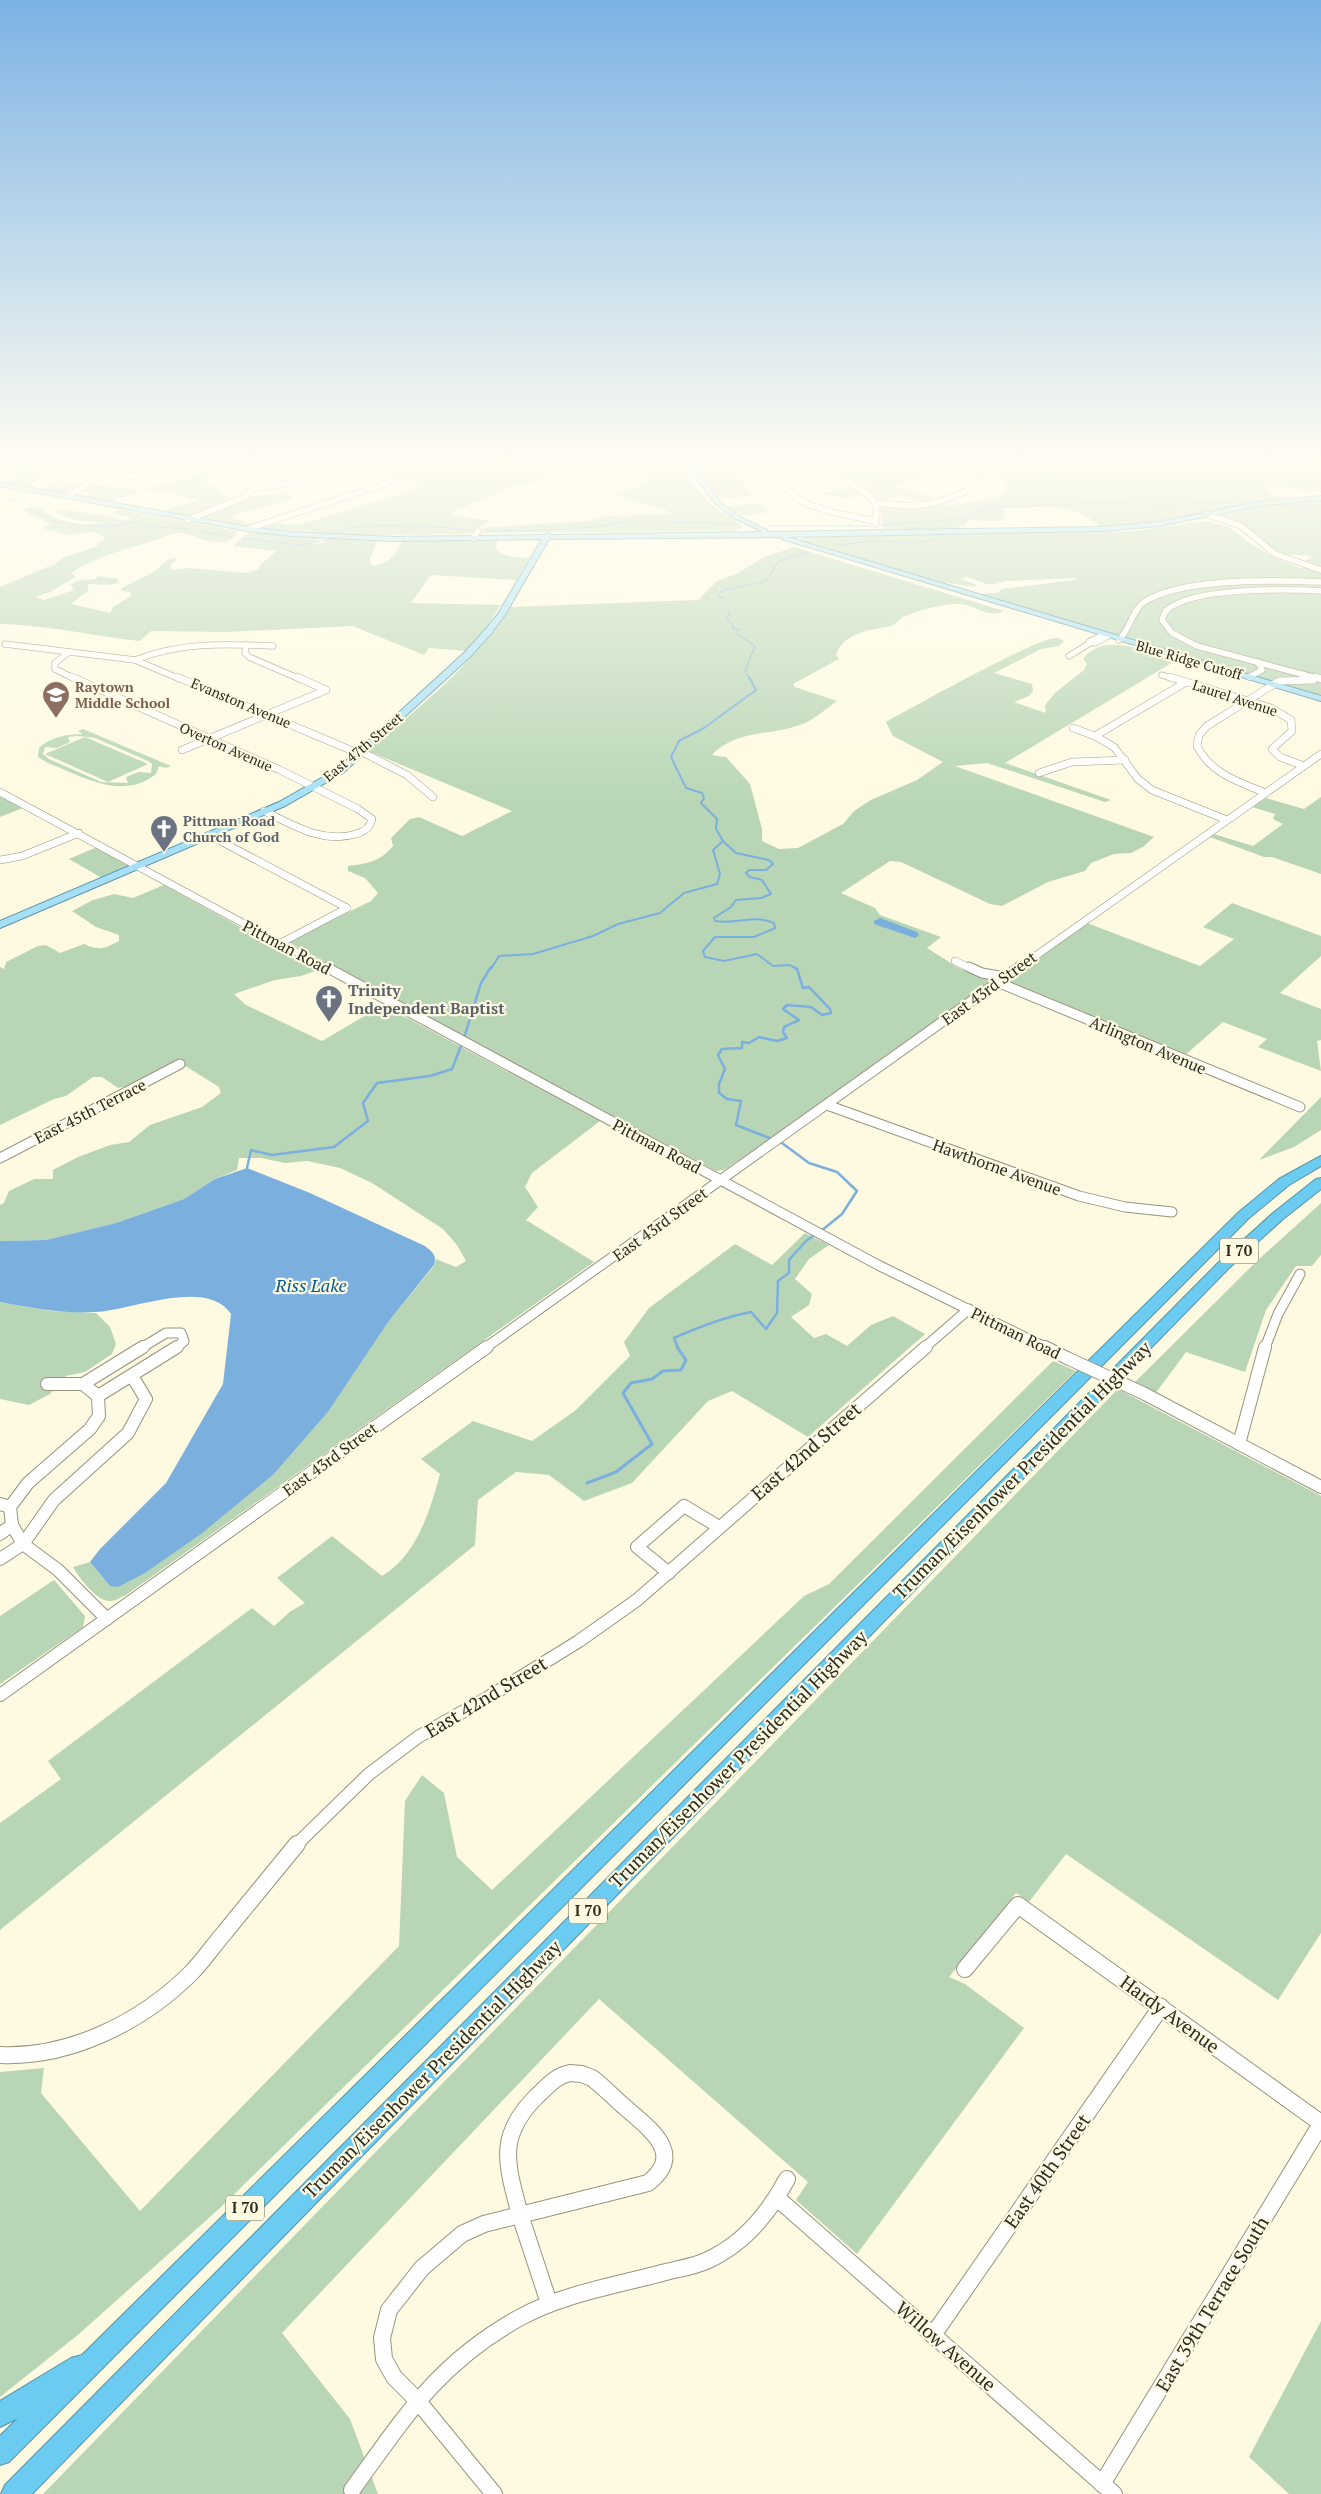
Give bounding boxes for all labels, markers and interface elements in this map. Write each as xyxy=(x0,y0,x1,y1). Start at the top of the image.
street label: Blue Ridge Cutoff xyxy=(1134,635,1246,684)
street label: Evanston Avenue xyxy=(188,673,294,732)
street label: Laurel Avenue xyxy=(1190,675,1280,720)
place label: Raytown Middle School xyxy=(75,677,171,712)
school or university icon: Raytown Middle School xyxy=(41,680,71,719)
street label: East 47th Street xyxy=(319,707,407,786)
street label: Overton Avenue xyxy=(177,718,276,776)
place label: Pittman Road Church of God xyxy=(183,811,280,846)
church icon: Pittman Road Church of God xyxy=(149,814,179,853)
street label: Pittman Road xyxy=(239,914,335,980)
street label: East 43rd Street xyxy=(937,946,1041,1030)
place label: Trinity Independent Baptist xyxy=(348,979,505,1019)
church icon: Trinity Independent Baptist xyxy=(314,984,344,1023)
street label: Arlington Avenue xyxy=(1086,1010,1210,1080)
street label: East 45th Terrace xyxy=(30,1073,150,1149)
street label: Pittman Road xyxy=(609,1113,705,1179)
street label: Hawthorne Avenue xyxy=(930,1134,1064,1200)
street label: East 43rd Street xyxy=(608,1182,712,1266)
road number: I 70 xyxy=(1220,1238,1258,1264)
water label: Riss Lake xyxy=(274,1273,347,1297)
street label: Pittman Road xyxy=(968,1302,1065,1364)
street label: Truman/Eisenhower Presidential Highway xyxy=(887,1335,1156,1604)
street label: East 42nd Street xyxy=(745,1396,866,1505)
street label: East 43rd Street xyxy=(278,1417,382,1501)
street label: Truman/Eisenhower Presidential Highway xyxy=(603,1624,872,1893)
street label: East 42nd Street xyxy=(420,1650,551,1743)
road number: I 70 xyxy=(569,1898,607,1924)
street label: Truman/Eisenhower Presidential Highway xyxy=(297,1934,566,2203)
street label: Hardy Avenue xyxy=(1115,1969,1225,2058)
street label: East 40th Street xyxy=(998,2109,1095,2233)
road number: I 70 xyxy=(226,2196,264,2220)
street label: East 39th Terrace South xyxy=(1149,2211,1274,2396)
street label: Willow Avenue xyxy=(891,2295,1002,2396)

